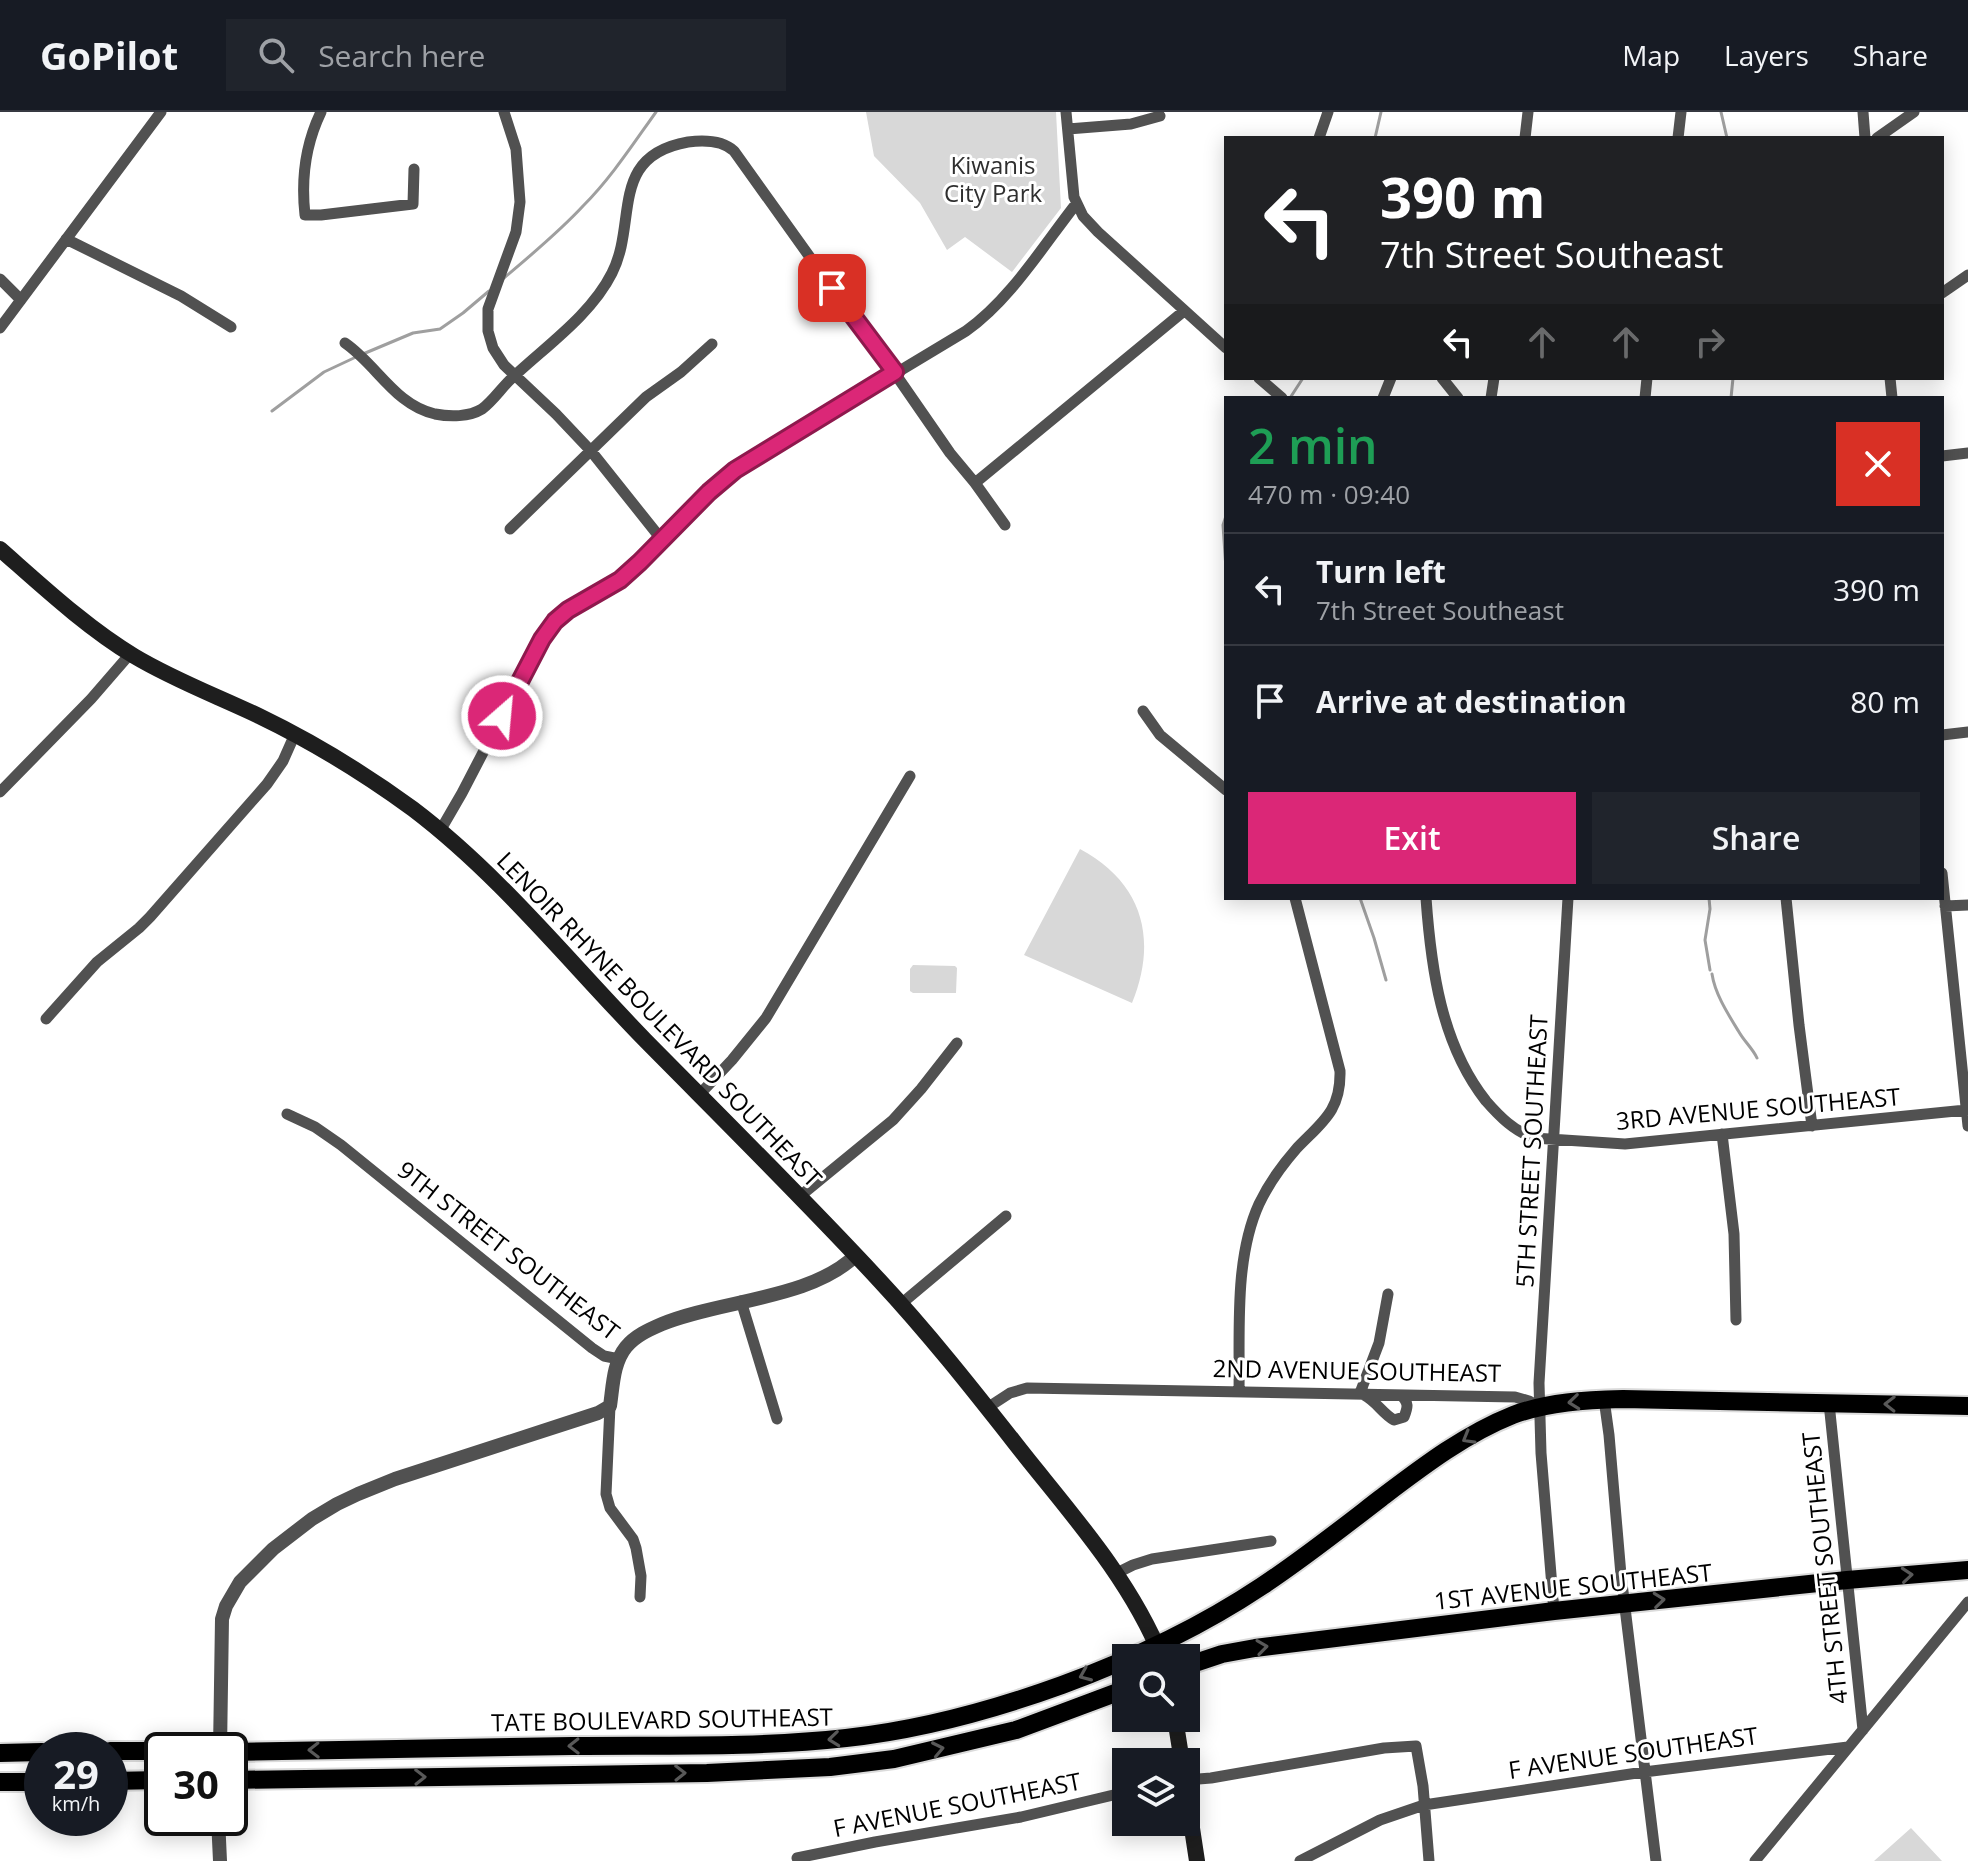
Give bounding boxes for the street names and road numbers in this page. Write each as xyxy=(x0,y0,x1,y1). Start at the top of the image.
street label: LENOIR RHYNE BOULEVARD SOUTHEAST xyxy=(490,844,830,1194)
street label: 5TH STREET SOUTHEAST xyxy=(1507,1014,1555,1288)
street label: 3RD AVENUE SOUTHEAST xyxy=(1614,1079,1902,1137)
street label: 9TH STREET SOUTHEAST xyxy=(391,1153,627,1347)
street label: 2ND AVENUE SOUTHEAST xyxy=(1212,1351,1502,1389)
street label: 4TH STREET SOUTHEAST xyxy=(1793,1430,1855,1706)
street label: 1ST AVENUE SOUTHEAST xyxy=(1432,1555,1714,1617)
street label: TATE BOULEVARD SOUTHEAST xyxy=(491,1700,833,1738)
street label: F AVENUE SOUTHEAST xyxy=(1506,1718,1760,1786)
street label: F AVENUE SOUTHEAST xyxy=(830,1764,1084,1844)

